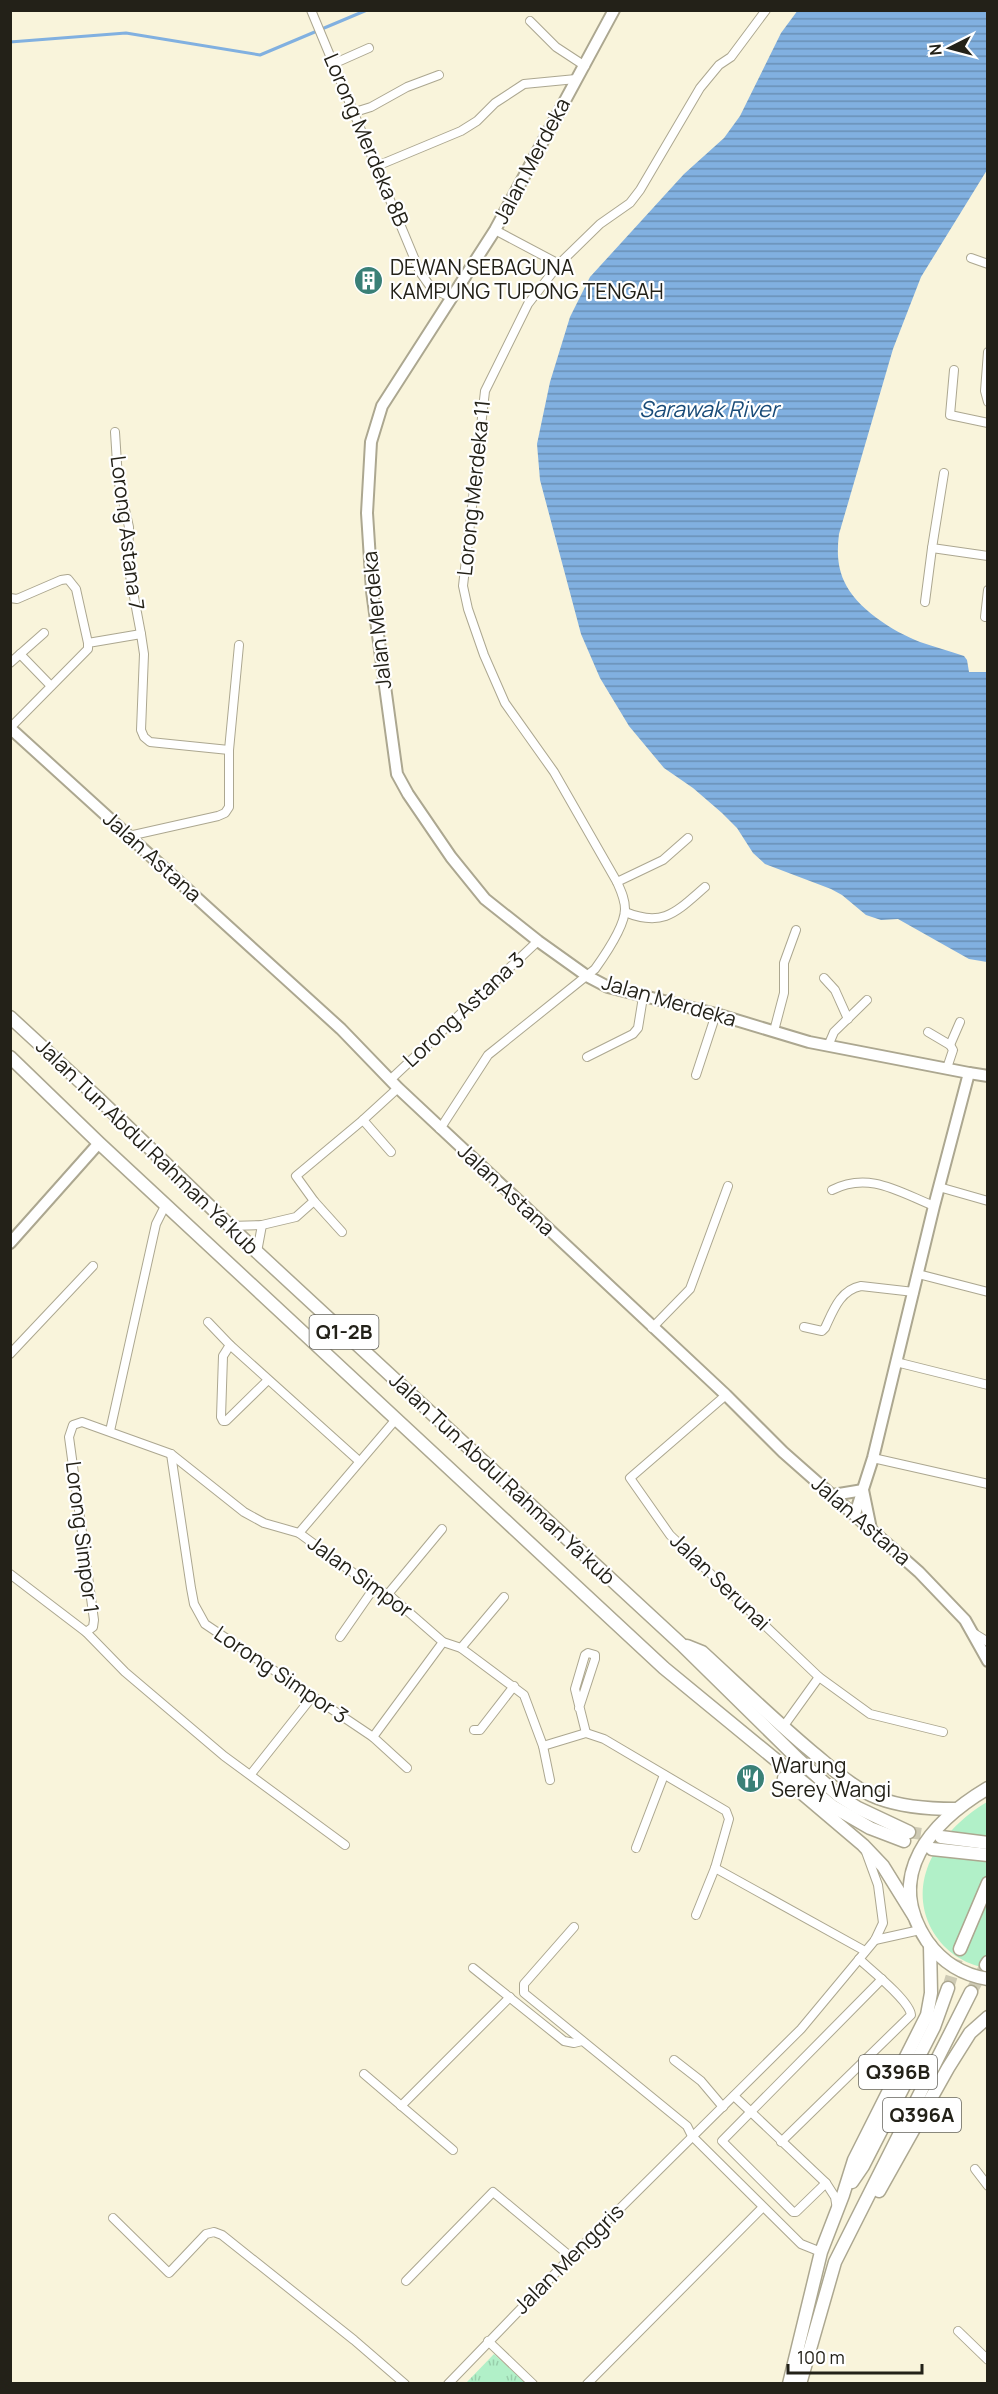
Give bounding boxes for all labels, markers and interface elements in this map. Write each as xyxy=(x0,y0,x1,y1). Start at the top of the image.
north arrow xyxy=(920,18,980,78)
text: N xyxy=(924,43,947,56)
street label: Lorong Merdeka 8B xyxy=(318,49,416,231)
street label: Jalan Merdeka xyxy=(486,93,576,228)
place label: DEWAN SEBAGUNA KAMPUNG TUPONG TENGAH xyxy=(390,253,664,305)
building icon: DEWAN SEBAGUNA KAMPUNG TUPONG TENGAH xyxy=(353,264,385,296)
water label: Sarawak River xyxy=(639,394,782,424)
street label: Lorong Merdeka 11 xyxy=(450,399,496,577)
street label: Lorong Astana 7 xyxy=(105,454,151,612)
street label: Jalan Merdeka xyxy=(355,550,397,691)
street label: Jalan Astana xyxy=(98,805,208,908)
street label: Lorong Astana 3 xyxy=(397,946,530,1073)
street label: Jalan Merdeka xyxy=(599,967,740,1033)
street label: Jalan Tun Abdul Rahman Ya'kub xyxy=(30,1032,265,1260)
street label: Jalan Astana xyxy=(452,1137,561,1242)
road number: Q1-2B xyxy=(310,1315,378,1349)
street label: Jalan Tun Abdul Rahman Ya'kub xyxy=(384,1366,622,1591)
street label: Lorong Simpor 1 xyxy=(60,1459,106,1614)
street label: Jalan Astana xyxy=(806,1469,917,1571)
street label: Jalan Serunai xyxy=(665,1526,777,1636)
street label: Jalan Simpor xyxy=(303,1529,419,1624)
street label: Lorong Simpor 3 xyxy=(209,1619,354,1729)
place label: Warung Serey Wangi xyxy=(771,1751,891,1803)
restaurant icon: Warung Serey Wangi xyxy=(734,1762,766,1794)
road number: Q396B xyxy=(859,2055,937,2089)
road number: Q396A xyxy=(883,2098,961,2132)
street label: Jalan Menggris xyxy=(507,2197,629,2319)
scale bar xyxy=(788,2337,922,2375)
text: 100 m xyxy=(797,2345,845,2369)

